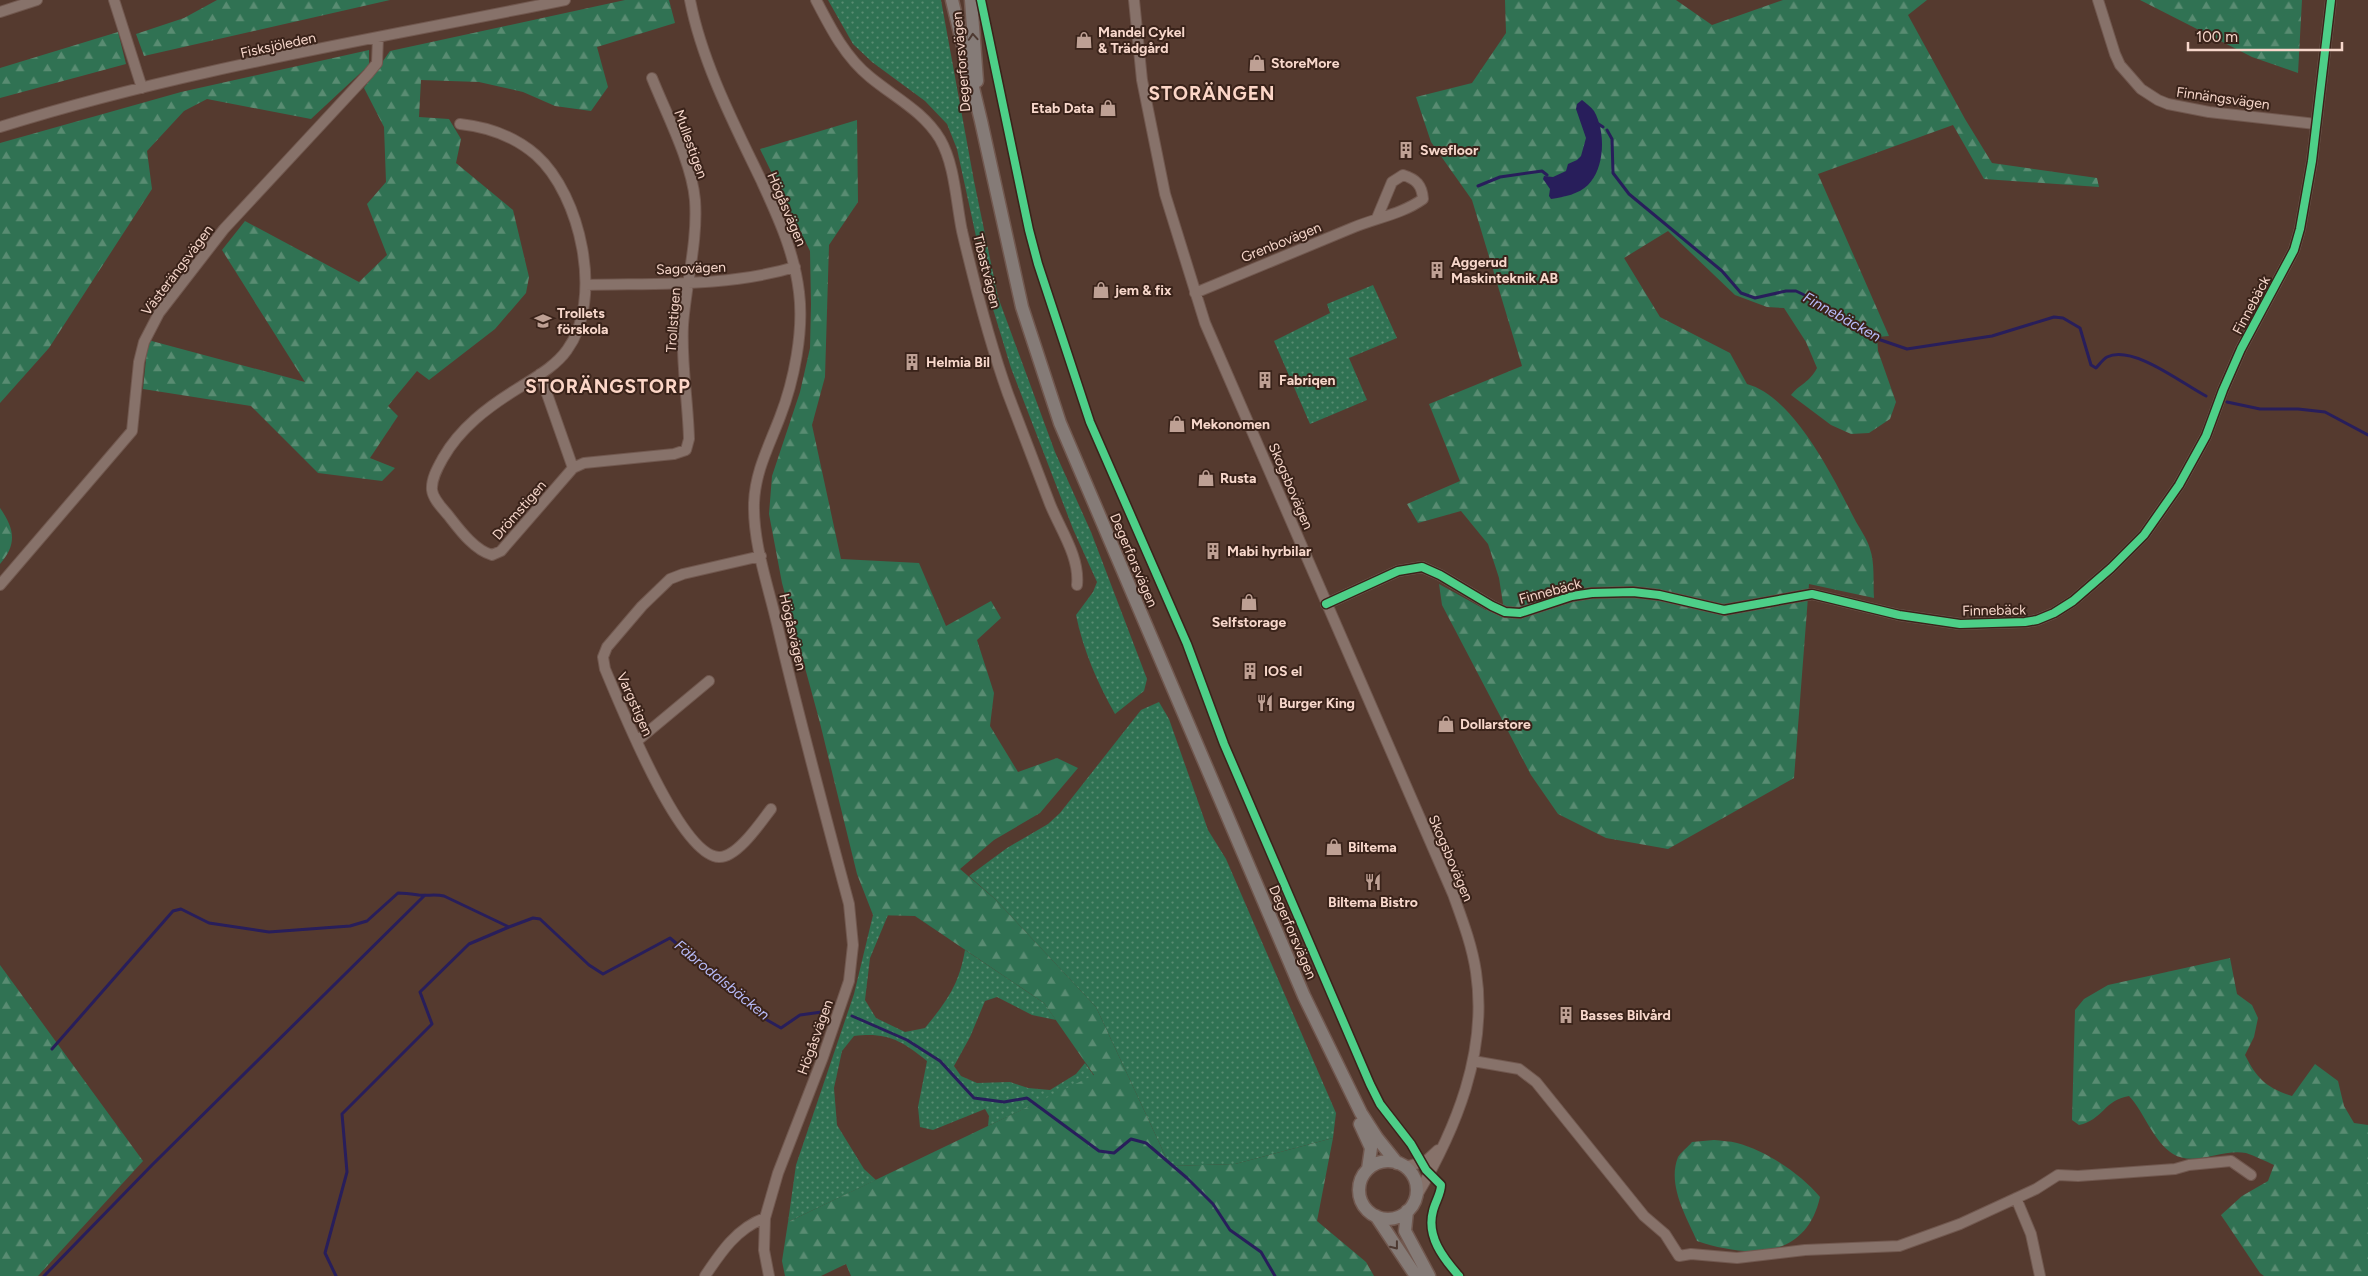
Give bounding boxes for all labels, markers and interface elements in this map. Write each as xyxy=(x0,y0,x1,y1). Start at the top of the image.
street label: Degerforsvägen xyxy=(949,11,974,113)
scale bar xyxy=(2188,20,2342,52)
place label: Mandel Cykel & Trädgård xyxy=(1098,24,1185,57)
text: 100 m xyxy=(2196,28,2238,46)
street label: Fisksjöleden xyxy=(239,29,318,62)
shop icon: Mandel Cykel & Trädgård xyxy=(1074,30,1094,50)
one-way arrow xyxy=(968,33,979,41)
shop icon: StoreMore xyxy=(1247,53,1267,73)
place label: StoreMore xyxy=(1271,55,1340,72)
district label: STORÄNGEN xyxy=(1148,82,1276,105)
street label: Finnängsvägen xyxy=(2175,84,2271,113)
shop icon: Etab Data xyxy=(1098,98,1118,118)
place label: Etab Data xyxy=(1031,100,1094,117)
street label: Mullestigen xyxy=(670,107,711,181)
building icon: Swefloor xyxy=(1396,140,1416,160)
place label: Swefloor xyxy=(1420,142,1479,159)
street label: Högåsvägen xyxy=(763,170,810,249)
street label: Grenbovägen xyxy=(1239,219,1324,266)
street label: Västerängsvägen xyxy=(138,222,217,319)
street label: Tibastvägen xyxy=(969,232,1004,310)
place label: Aggerud Maskinteknik AB xyxy=(1451,254,1558,287)
street label: Sagovägen xyxy=(656,259,726,278)
building icon: Aggerud Maskinteknik AB xyxy=(1427,260,1447,280)
street label: Finnebäck xyxy=(2229,273,2274,337)
shop icon: jem & fix xyxy=(1091,280,1111,300)
place label: jem & fix xyxy=(1114,282,1172,299)
street label: Trollstigen xyxy=(663,287,684,353)
water label: Finnebäcken xyxy=(1800,288,1884,346)
place label: Trollets förskola xyxy=(557,305,609,338)
school or university icon: Trollets förskola xyxy=(533,311,553,331)
building icon: Helmia Bil xyxy=(902,352,922,372)
place label: Helmia Bil xyxy=(926,354,990,371)
building icon: Fabriqen xyxy=(1255,370,1275,390)
place label: Fabriqen xyxy=(1279,372,1335,389)
district label: STORÄNGSTORP xyxy=(525,375,691,398)
shop icon: Mekonomen xyxy=(1167,414,1187,434)
place label: Mekonomen xyxy=(1191,416,1270,433)
street label: Skogsbovägen xyxy=(1265,440,1316,532)
shop icon: Rusta xyxy=(1196,468,1216,488)
place label: Rusta xyxy=(1220,470,1256,487)
street label: Drömstigen xyxy=(489,477,550,544)
street label: Degerforsvägen xyxy=(1106,511,1161,610)
building icon: Mabi hyrbilar xyxy=(1203,541,1223,561)
place label: Mabi hyrbilar xyxy=(1227,543,1312,560)
street label: Finnebäck xyxy=(1517,575,1583,608)
street label: Högåsvägen xyxy=(775,592,810,672)
shop icon: Selfstorage xyxy=(1239,592,1259,612)
street label: Finnebäck xyxy=(1962,601,2026,620)
place label: Selfstorage xyxy=(1212,614,1286,631)
building icon: IOS el xyxy=(1240,661,1260,681)
place label: IOS el xyxy=(1264,663,1302,680)
street label: Vargstigen xyxy=(613,670,656,739)
restaurant icon: Burger King xyxy=(1255,693,1275,713)
place label: Burger King xyxy=(1279,695,1355,712)
shop icon: Dollarstore xyxy=(1436,714,1456,734)
place label: Dollarstore xyxy=(1460,716,1531,733)
street label: Skogsbovägen xyxy=(1425,812,1476,904)
shop icon: Biltema xyxy=(1324,837,1344,857)
place label: Biltema xyxy=(1348,839,1397,856)
restaurant icon: Biltema Bistro xyxy=(1363,872,1383,892)
street label: Degerforsvägen xyxy=(1265,883,1320,982)
place label: Biltema Bistro xyxy=(1328,894,1418,911)
water label: Fäbrodalsbäcken xyxy=(671,936,773,1024)
street label: Högåsvägen xyxy=(794,997,837,1077)
building icon: Basses Bilvård xyxy=(1556,1005,1576,1025)
place label: Basses Bilvård xyxy=(1580,1007,1671,1024)
one-way arrow xyxy=(1390,1240,1398,1249)

